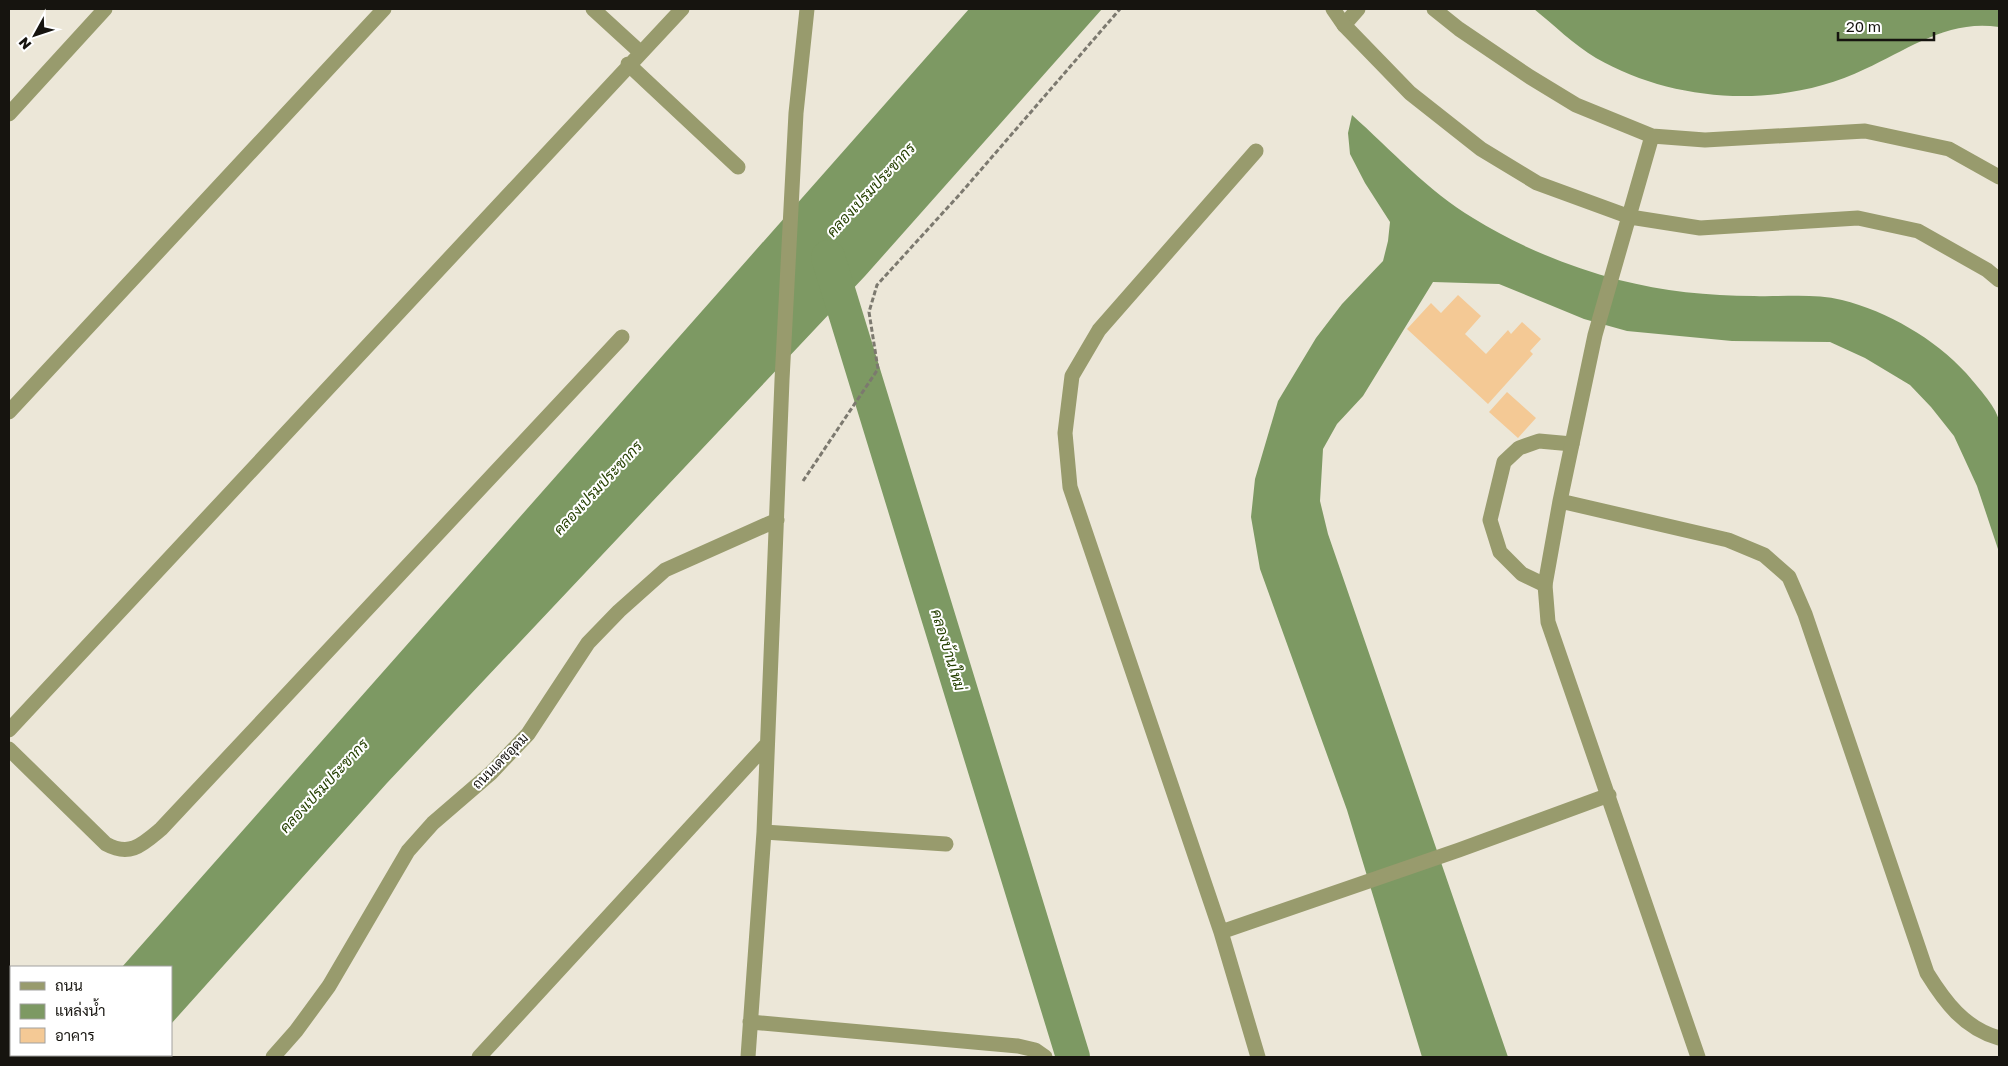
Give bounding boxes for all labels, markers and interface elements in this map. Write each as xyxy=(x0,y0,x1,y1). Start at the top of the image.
north arrow xyxy=(10,10,60,60)
scale bar xyxy=(1838,10,1934,42)
text: 20 m xyxy=(1846,17,1881,35)
text: N xyxy=(15,34,35,53)
water label: คลองเปรมประชากร xyxy=(822,138,919,240)
water label: คลองเปรมประชากร xyxy=(549,436,646,538)
water label: คลองบ้านใหม่ xyxy=(928,607,970,694)
street label: ถนนเดชอุดม xyxy=(468,729,533,794)
water label: คลองเปรมประชากร xyxy=(275,734,372,836)
legend xyxy=(10,966,172,1056)
text: ถนน xyxy=(55,976,83,994)
text: แหล่งน้ำ xyxy=(55,998,106,1019)
text: อาคาร xyxy=(55,1026,95,1044)

